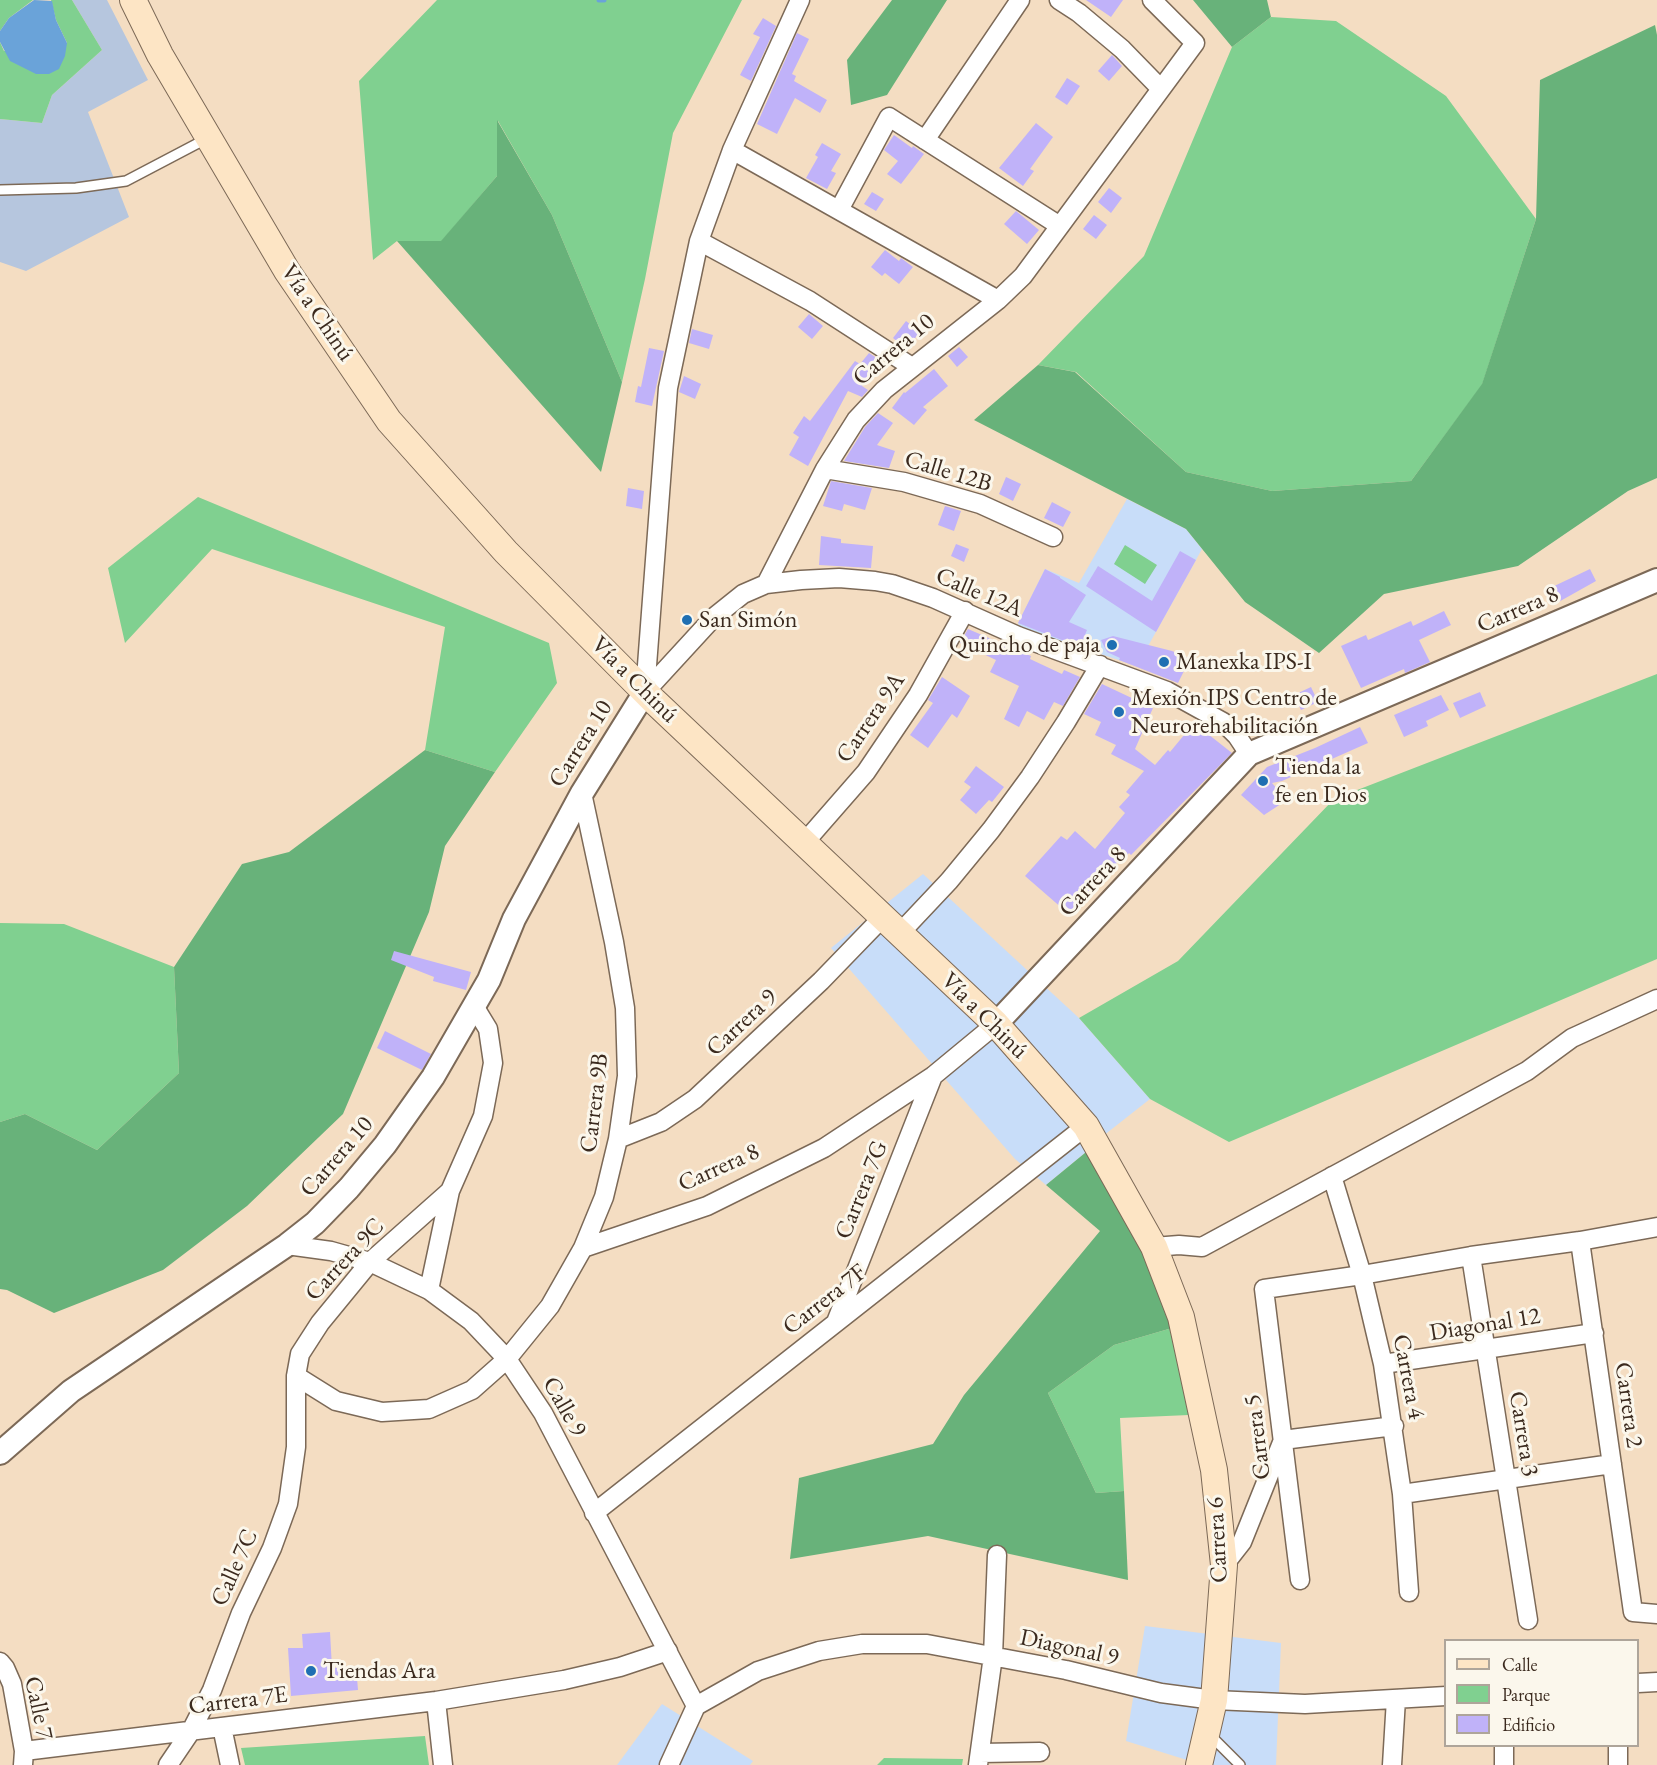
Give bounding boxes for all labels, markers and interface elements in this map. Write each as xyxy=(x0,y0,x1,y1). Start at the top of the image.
street label: Vía a Chinú xyxy=(274,259,360,367)
street label: Carrera 10 xyxy=(847,308,941,392)
street label: Calle 12B xyxy=(901,445,995,499)
street label: Calle 12A xyxy=(931,562,1027,624)
street label: Carrera 8 xyxy=(1473,580,1563,640)
place label: San Simón xyxy=(699,606,797,634)
marker: San Simón xyxy=(680,613,694,627)
street label: Vía a Chinú xyxy=(585,631,683,729)
place label: Quincho de paja xyxy=(949,631,1100,659)
marker: Quincho de paja xyxy=(1105,638,1119,652)
place label: Manexka IPS-I xyxy=(1176,648,1312,676)
marker: Manexka IPS-I xyxy=(1157,655,1171,669)
street label: Carrera 9A xyxy=(830,667,912,769)
place label: Mexión IPS Centro de Neurorehabilitación xyxy=(1131,684,1337,740)
street label: Carrera 10 xyxy=(543,695,619,793)
marker: Mexión IPS Centro de Neurorehabilitación xyxy=(1112,705,1126,719)
place label: Tienda la fe en Dios xyxy=(1275,753,1367,809)
marker: Tienda la fe en Dios xyxy=(1256,774,1270,788)
street label: Carrera 8 xyxy=(1053,841,1133,923)
street label: Vía a Chinú xyxy=(935,967,1033,1065)
street label: Carrera 9 xyxy=(701,983,783,1063)
street label: Carrera 9B xyxy=(575,1052,615,1154)
street label: Carrera 10 xyxy=(294,1111,380,1203)
street label: Carrera 8 xyxy=(674,1137,764,1199)
street label: Carrera 7G xyxy=(829,1137,895,1243)
street label: Carrera 9C xyxy=(299,1213,391,1307)
street label: Carrera 7F xyxy=(777,1258,873,1342)
street label: Diagonal 12 xyxy=(1428,1302,1542,1348)
street label: Carrera 4 xyxy=(1386,1332,1430,1422)
street label: Carrera 2 xyxy=(1608,1360,1648,1450)
street label: Calle 9 xyxy=(536,1372,592,1442)
street label: Carrera 3 xyxy=(1502,1389,1544,1479)
street label: Carrera 5 xyxy=(1238,1393,1278,1481)
street label: Carrera 6 xyxy=(1201,1496,1235,1584)
street label: Calle 7C xyxy=(205,1525,265,1611)
street label: Diagonal 9 xyxy=(1017,1623,1121,1673)
legend xyxy=(1444,1639,1639,1747)
text: Calle xyxy=(1502,1653,1538,1676)
place label: Tiendas Ara xyxy=(323,1657,435,1685)
marker: Tiendas Ara xyxy=(304,1664,318,1678)
street label: Calle 7 xyxy=(17,1674,59,1742)
street label: Carrera 7E xyxy=(187,1681,289,1721)
text: Parque xyxy=(1502,1683,1550,1706)
text: Edificio xyxy=(1502,1713,1555,1736)

